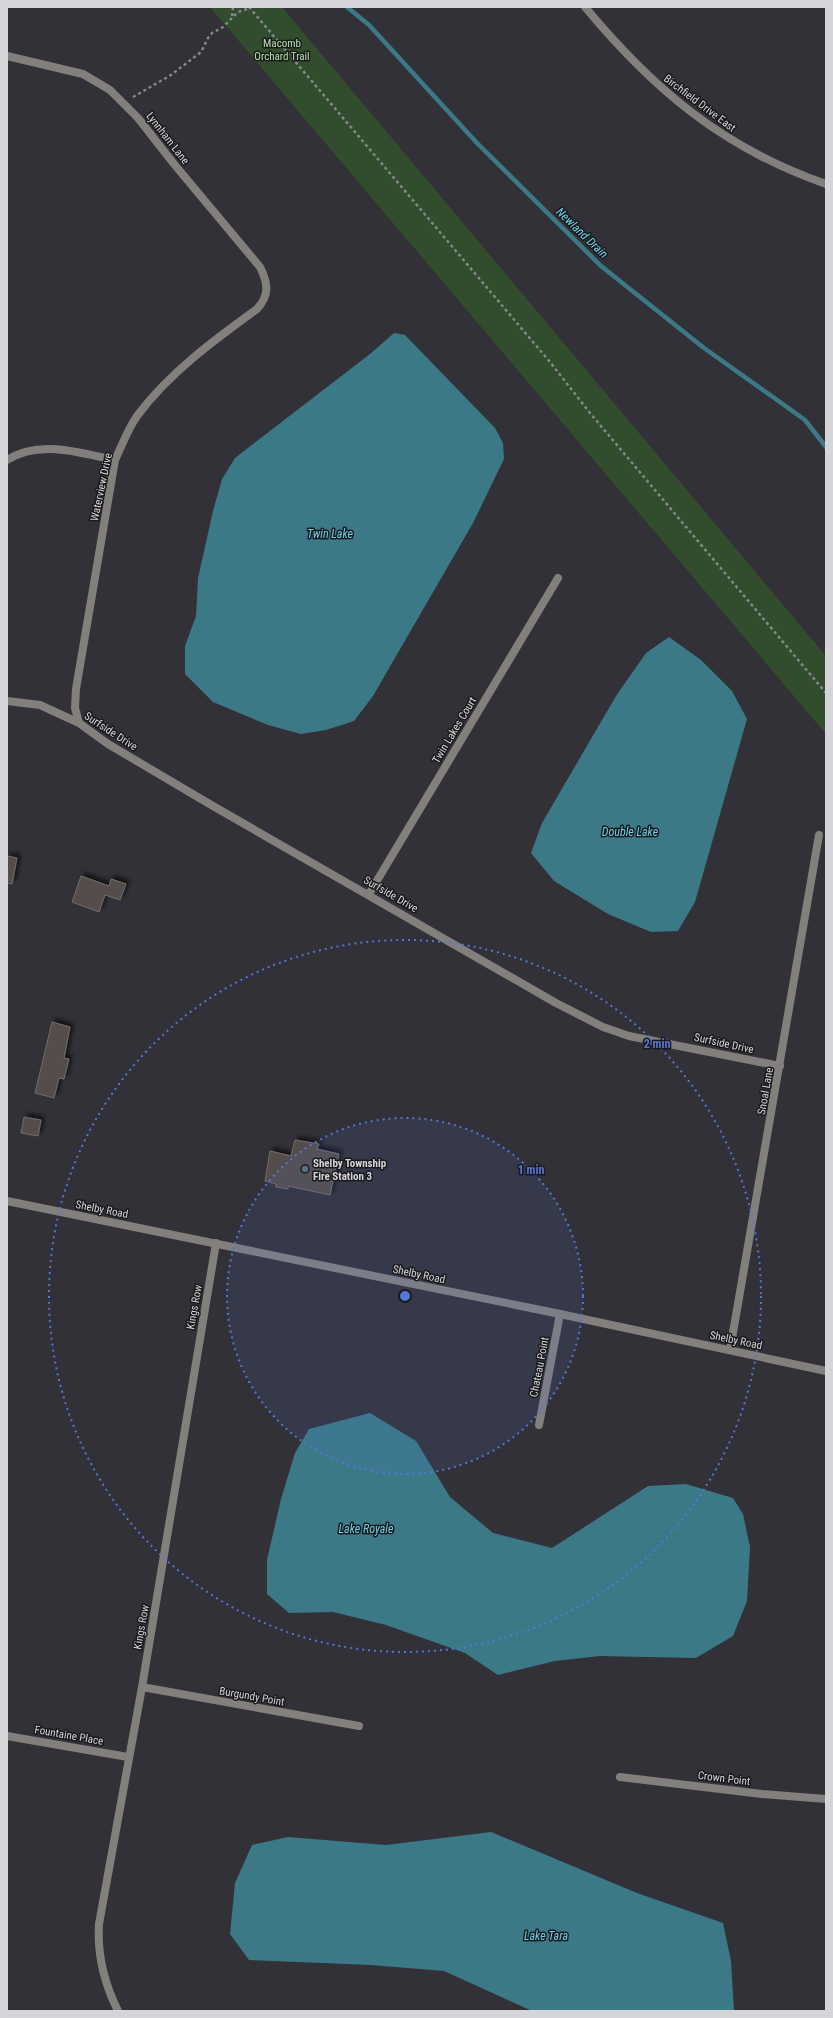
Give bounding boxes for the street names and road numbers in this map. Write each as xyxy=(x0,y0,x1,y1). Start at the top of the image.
street label: Birchfield Drive East xyxy=(661,72,738,135)
street label: Lynnham Lane xyxy=(143,110,192,167)
street label: Waterview Drive xyxy=(88,452,115,522)
street label: Twin Lakes Court xyxy=(430,695,479,766)
street label: Surfside Drive xyxy=(82,709,140,753)
street label: Surfside Drive xyxy=(361,874,420,915)
street label: Surfside Drive xyxy=(693,1031,755,1056)
street label: Snoal Lane xyxy=(755,1066,776,1116)
street label: Shelby Road xyxy=(75,1198,129,1221)
street label: Shelby Road xyxy=(391,1263,446,1286)
street label: Kings Row xyxy=(184,1284,205,1331)
street label: Shelby Road xyxy=(708,1329,763,1352)
street label: Chateau Point xyxy=(527,1336,552,1398)
street label: Kings Row xyxy=(131,1604,152,1651)
street label: Burgundy Point xyxy=(218,1684,285,1709)
street label: Fountaine Place xyxy=(34,1723,104,1748)
street label: Crown Point xyxy=(697,1769,751,1788)

